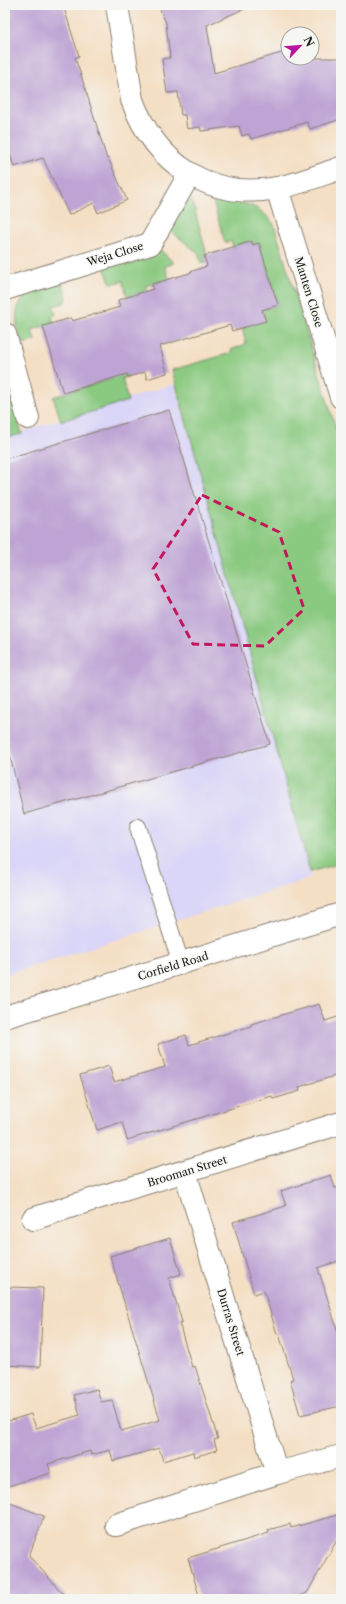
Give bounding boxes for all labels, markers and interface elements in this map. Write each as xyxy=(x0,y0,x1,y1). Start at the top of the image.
north arrow xyxy=(280,26,320,66)
text: N xyxy=(301,34,318,49)
street label: Weja Close xyxy=(84,239,145,270)
street label: Manten Close xyxy=(292,255,326,329)
street label: Corfield Road xyxy=(136,949,210,983)
street label: Brooman Street xyxy=(145,1152,229,1190)
street label: Durras Street xyxy=(214,1287,248,1357)

